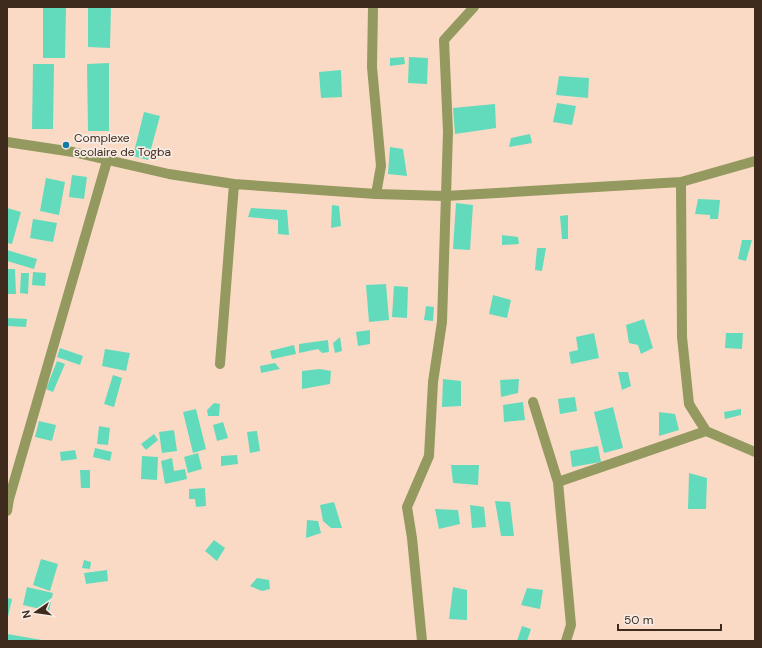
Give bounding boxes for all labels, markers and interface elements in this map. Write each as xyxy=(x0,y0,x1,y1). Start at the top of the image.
place label: Complexe scolaire de Togba xyxy=(74,130,171,160)
marker: Complexe scolaire de Togba xyxy=(61,140,71,150)
north arrow xyxy=(16,592,56,632)
scale bar xyxy=(618,606,721,632)
text: N xyxy=(19,609,34,620)
text: 50 m xyxy=(624,612,653,628)

